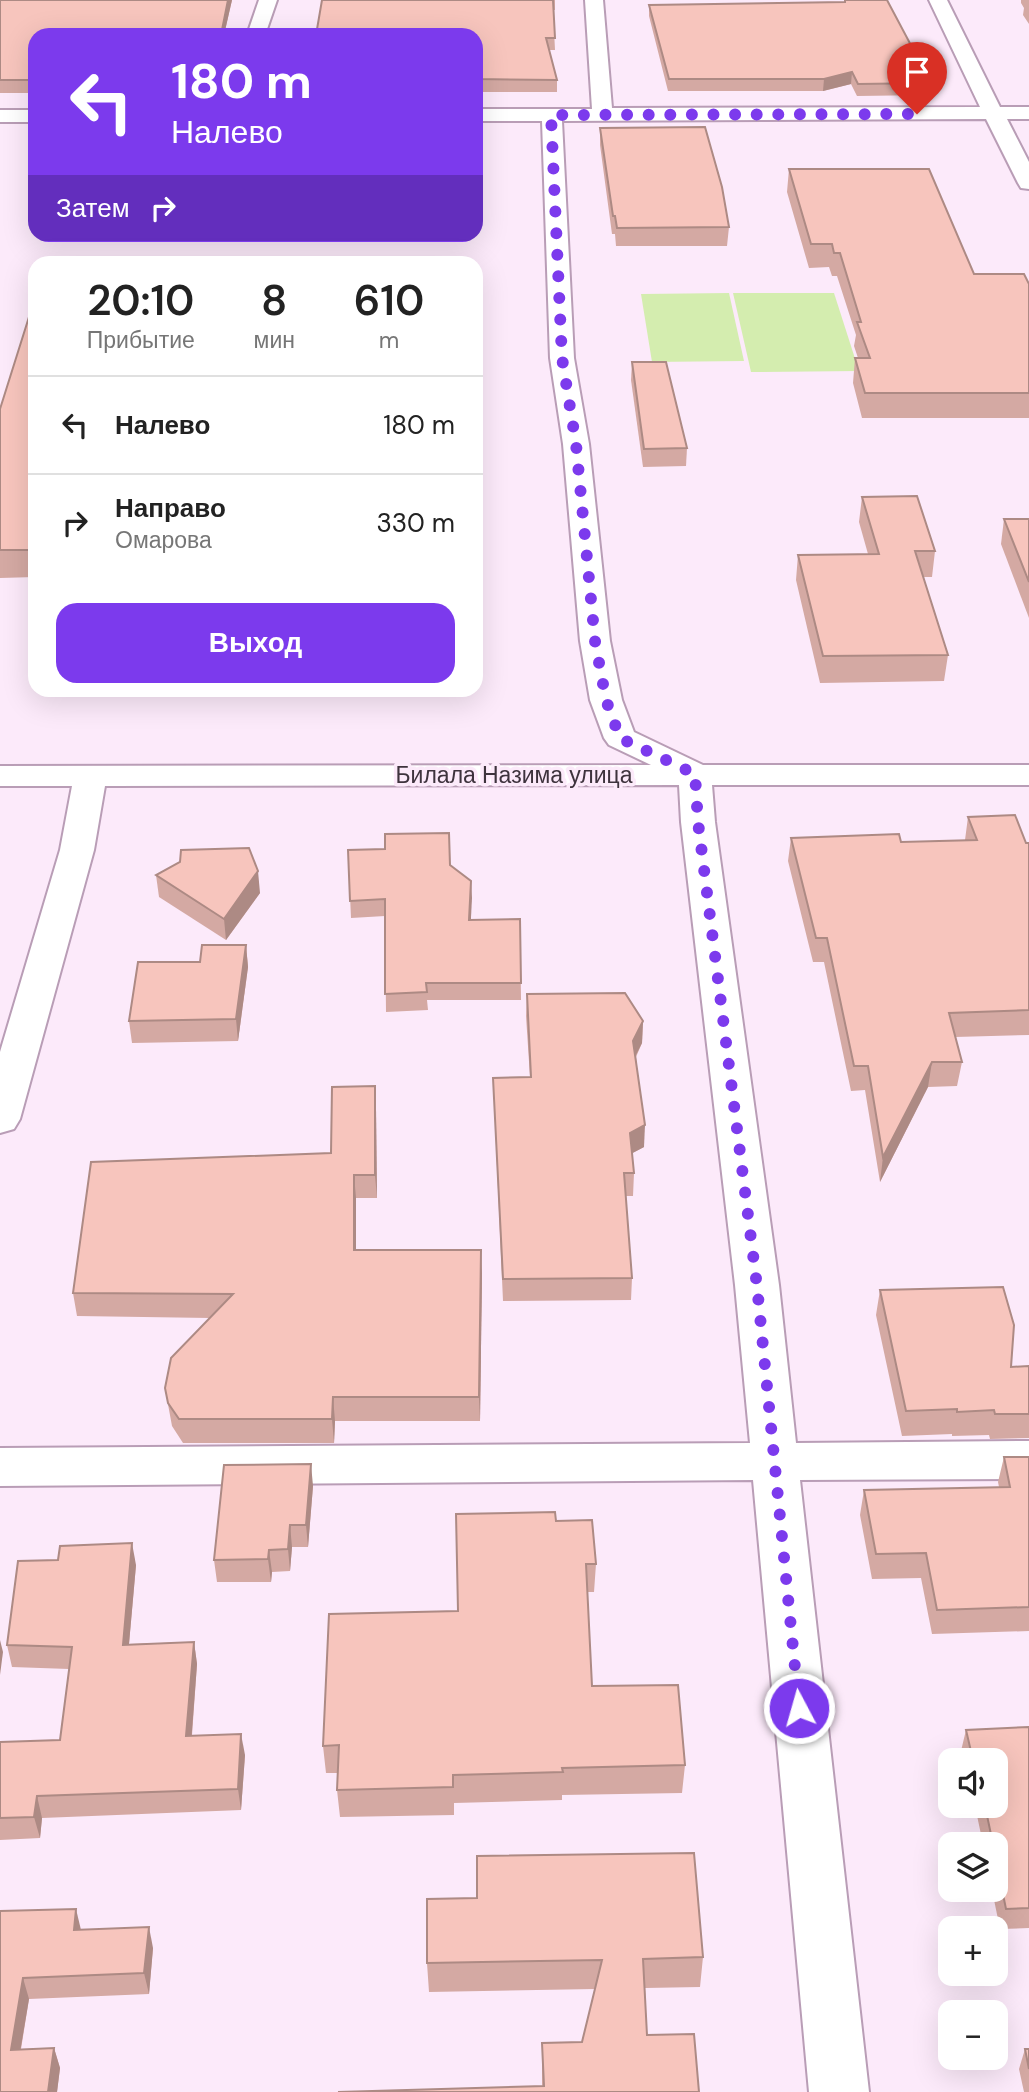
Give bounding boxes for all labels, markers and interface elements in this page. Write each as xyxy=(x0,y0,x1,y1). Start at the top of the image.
pin xyxy=(887,42,947,114)
text: 180 m xyxy=(171,49,312,113)
icon: arrive xyxy=(898,53,936,91)
icon: left xyxy=(56,56,147,147)
text: Налево xyxy=(171,111,283,153)
icon: right xyxy=(144,189,182,227)
text: Затем xyxy=(56,191,130,225)
text: 20:10 xyxy=(87,273,194,328)
text: 8 xyxy=(261,273,287,328)
text: 610 xyxy=(354,273,424,328)
text: Прибытие xyxy=(87,325,195,355)
text: мин xyxy=(254,325,295,355)
text: m xyxy=(379,325,399,355)
icon: left xyxy=(56,406,94,444)
text: Налево xyxy=(115,408,210,442)
text: 180 m xyxy=(383,408,455,442)
text: Направо xyxy=(115,491,226,525)
icon: right xyxy=(56,504,94,542)
text: 330 m xyxy=(376,506,455,540)
text: Омарова xyxy=(115,525,212,555)
button: Выход xyxy=(56,603,455,683)
street label: Билала Назима улица xyxy=(396,760,633,790)
position arrow xyxy=(762,1671,836,1745)
map controls xyxy=(938,1748,1008,2070)
button: sound xyxy=(938,1748,1008,1818)
button: layers xyxy=(938,1832,1008,1902)
button: + xyxy=(938,1916,1008,1986)
button: − xyxy=(938,2000,1008,2070)

